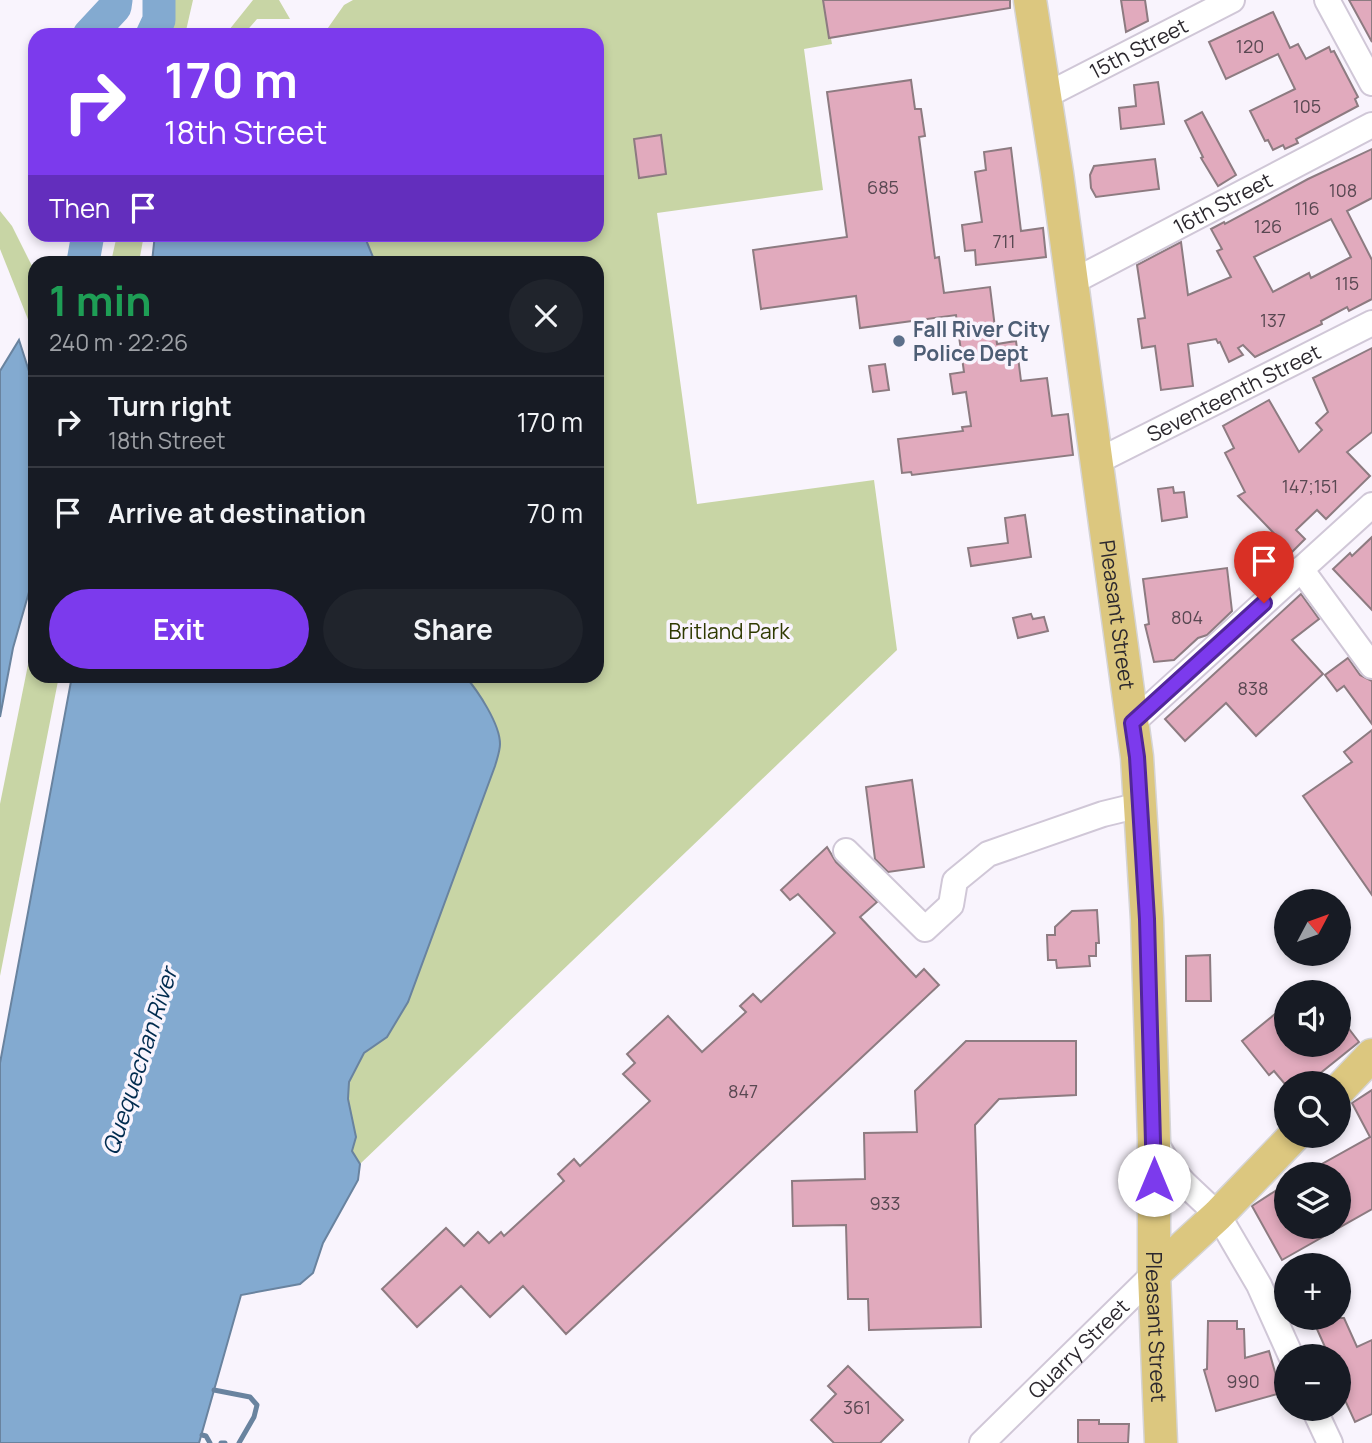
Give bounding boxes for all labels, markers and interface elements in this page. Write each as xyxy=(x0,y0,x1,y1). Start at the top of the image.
street label: 15th Street xyxy=(1084,11,1192,85)
house number: 120 xyxy=(1236,34,1264,58)
text: 170 m xyxy=(164,46,298,113)
icon: right xyxy=(49,56,140,147)
house number: 105 xyxy=(1293,94,1321,118)
text: 18th Street xyxy=(164,110,327,154)
street label: 16th Street xyxy=(1168,166,1277,241)
house number: 685 xyxy=(867,175,899,199)
house number: 108 xyxy=(1329,178,1357,202)
icon: arrive xyxy=(124,189,162,227)
text: Then xyxy=(49,190,110,226)
house number: 116 xyxy=(1294,196,1320,220)
house number: 126 xyxy=(1254,214,1282,238)
house number: 711 xyxy=(992,229,1016,253)
text: 1 min xyxy=(49,271,152,329)
house number: 115 xyxy=(1335,271,1359,295)
button: close xyxy=(509,279,583,353)
house number: 137 xyxy=(1260,308,1286,332)
place label: Fall River City Police Dept xyxy=(913,315,1050,367)
text: 240 m · 22:26 xyxy=(49,326,188,358)
marker: Fall River City Police Dept xyxy=(891,333,907,349)
street label: Seventeenth Street xyxy=(1142,337,1325,448)
text: Turn right xyxy=(108,388,232,424)
icon: right xyxy=(49,403,87,441)
text: 170 m xyxy=(517,404,583,440)
text: 18th Street xyxy=(108,424,225,456)
house number: 147;151 xyxy=(1282,474,1338,498)
icon: arrive xyxy=(49,494,87,532)
text: Arrive at destination xyxy=(108,495,366,531)
text: 70 m xyxy=(527,495,583,531)
pin xyxy=(1234,531,1294,603)
street label: Pleasant Street xyxy=(1093,538,1142,691)
icon: arrive xyxy=(1245,542,1283,580)
button: Exit xyxy=(49,589,309,669)
button: Share xyxy=(323,589,583,669)
house number: 804 xyxy=(1171,605,1203,629)
park label: Britland Park xyxy=(668,617,790,645)
house number: 838 xyxy=(1238,676,1268,700)
north arrow xyxy=(1274,889,1351,966)
map controls xyxy=(1274,889,1351,1421)
water label: Quequechan River xyxy=(94,961,185,1159)
button: sound xyxy=(1274,980,1351,1057)
button: search xyxy=(1274,1071,1351,1148)
house number: 847 xyxy=(728,1079,758,1103)
position arrow xyxy=(1117,1143,1191,1217)
button: layers xyxy=(1274,1162,1351,1239)
house number: 933 xyxy=(869,1191,901,1215)
street label: Pleasant Street xyxy=(1140,1252,1173,1403)
button: + xyxy=(1274,1253,1351,1330)
street label: Quarry Street xyxy=(1022,1292,1135,1404)
button: − xyxy=(1274,1344,1351,1421)
house number: 990 xyxy=(1226,1369,1260,1393)
house number: 361 xyxy=(843,1395,871,1419)

